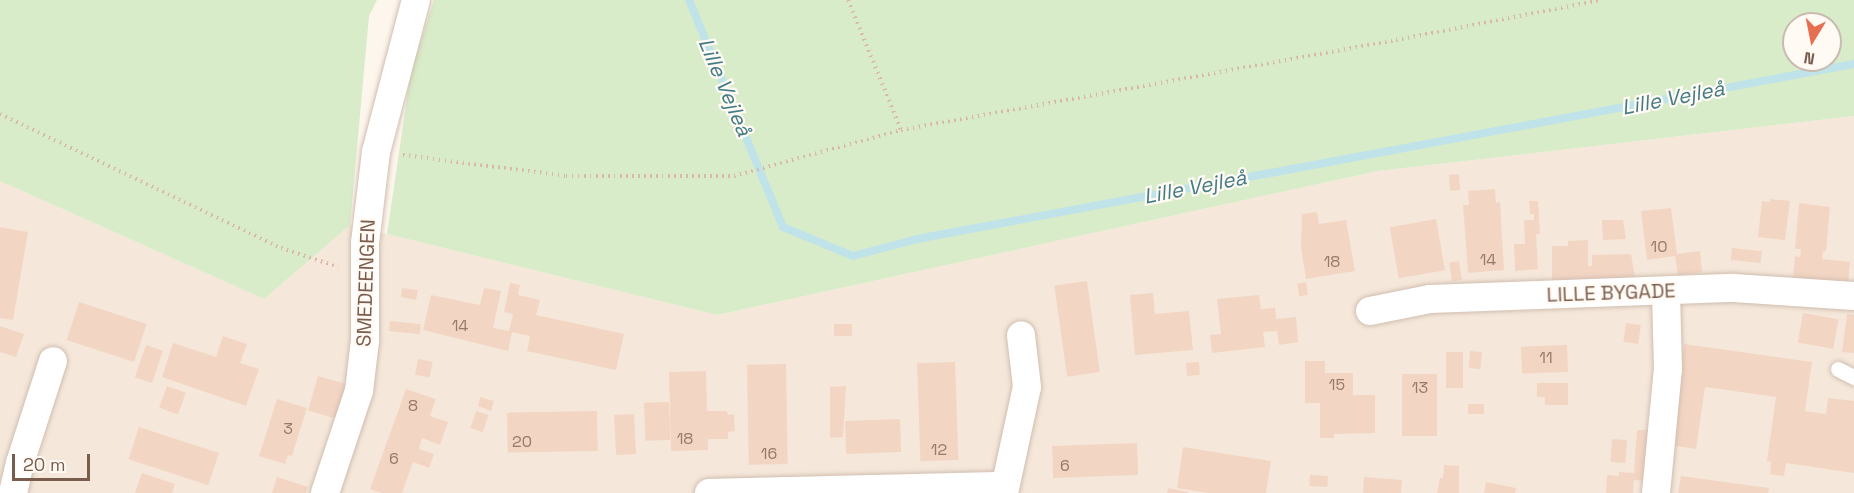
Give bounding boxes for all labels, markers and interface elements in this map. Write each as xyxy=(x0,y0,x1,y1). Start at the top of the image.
north arrow xyxy=(1782,12,1842,72)
water label: Lille Vejleå xyxy=(693,34,757,140)
text: N xyxy=(1802,47,1816,70)
water label: Lille Vejleå xyxy=(1619,76,1727,120)
water label: Lille Vejleå xyxy=(1141,165,1249,209)
street label: SMEDEENGEN xyxy=(352,219,380,347)
house number: 10 xyxy=(1651,237,1667,257)
house number: 14 xyxy=(1480,250,1496,270)
house number: 18 xyxy=(1324,252,1340,272)
street label: LILLE BYGADE xyxy=(1546,279,1676,307)
house number: 14 xyxy=(452,316,468,336)
house number: 11 xyxy=(1539,348,1553,368)
house number: 15 xyxy=(1329,375,1345,395)
house number: 13 xyxy=(1412,378,1428,398)
house number: 8 xyxy=(408,396,418,416)
house number: 3 xyxy=(283,419,293,439)
house number: 18 xyxy=(677,429,693,449)
house number: 20 xyxy=(512,432,532,452)
house number: 12 xyxy=(931,440,947,460)
scale bar xyxy=(15,442,93,480)
house number: 16 xyxy=(761,444,777,464)
house number: 6 xyxy=(389,449,399,469)
text: 20 m xyxy=(23,453,66,476)
house number: 6 xyxy=(1060,456,1070,476)

